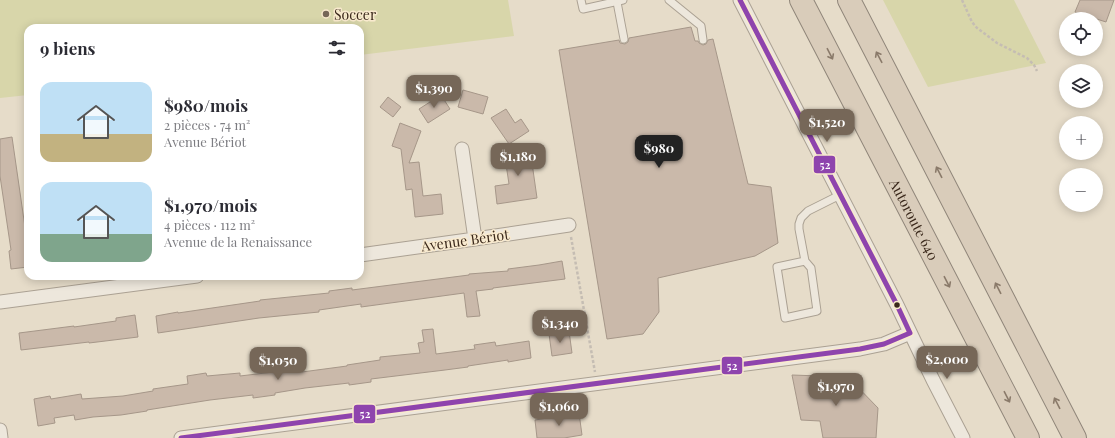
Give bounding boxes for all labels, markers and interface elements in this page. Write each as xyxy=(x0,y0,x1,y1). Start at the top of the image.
place label: Soccer xyxy=(334,5,377,24)
marker: Soccer xyxy=(321,9,331,19)
map controls xyxy=(1059,12,1103,212)
button: locate xyxy=(1059,12,1103,56)
text: 9 biens xyxy=(40,37,95,59)
icon: filters xyxy=(326,37,348,59)
one-way arrow xyxy=(826,48,834,60)
one-way arrow xyxy=(875,51,882,63)
button: layers xyxy=(1059,64,1103,108)
pin: $1,390 xyxy=(401,75,467,109)
text: $1,390 xyxy=(415,79,453,96)
text: $980/mois xyxy=(164,94,248,116)
icon: home xyxy=(72,98,120,146)
pin: $1,520 xyxy=(794,109,860,143)
text: $1,520 xyxy=(809,113,845,130)
text: 2 pièces · 74 m² xyxy=(164,116,250,133)
button: + xyxy=(1059,116,1103,160)
text: Avenue Bériot xyxy=(164,133,246,150)
pin: $980 xyxy=(635,135,683,169)
text: $980 xyxy=(644,139,674,156)
pin: $1,180 xyxy=(485,143,551,177)
text: $1,180 xyxy=(500,147,536,164)
line badge: 52 xyxy=(813,155,836,174)
text: 52 xyxy=(820,157,831,172)
one-way arrow xyxy=(934,166,942,178)
button: − xyxy=(1059,168,1103,212)
street label: Autoroute 640 xyxy=(885,174,944,263)
text: $1,970/mois xyxy=(164,194,257,216)
icon: home xyxy=(72,198,120,246)
text: 4 pièces · 112 m² xyxy=(164,216,255,233)
street label: Avenue Bériot xyxy=(419,224,511,256)
text: Avenue de la Renaissance xyxy=(164,233,312,250)
one-way arrow xyxy=(944,276,951,288)
one-way arrow xyxy=(994,282,1001,294)
unlabelled marker xyxy=(892,300,902,310)
pin: $1,340 xyxy=(527,310,593,344)
text: $1,340 xyxy=(541,314,579,331)
pin: $2,000 xyxy=(914,346,980,380)
pin: $1,050 xyxy=(245,347,311,381)
text: $2,000 xyxy=(926,350,968,367)
text: $1,050 xyxy=(259,351,297,368)
line badge: 52 xyxy=(721,356,743,375)
text: 52 xyxy=(727,358,738,373)
pin: $1,970 xyxy=(803,373,869,407)
text: $1,970 xyxy=(817,377,855,394)
one-way arrow xyxy=(1003,391,1011,403)
pin: $1,060 xyxy=(526,393,592,427)
text: $1,060 xyxy=(539,397,579,414)
one-way arrow xyxy=(1053,398,1061,410)
line badge: 52 xyxy=(353,404,376,424)
text: 52 xyxy=(360,406,371,421)

